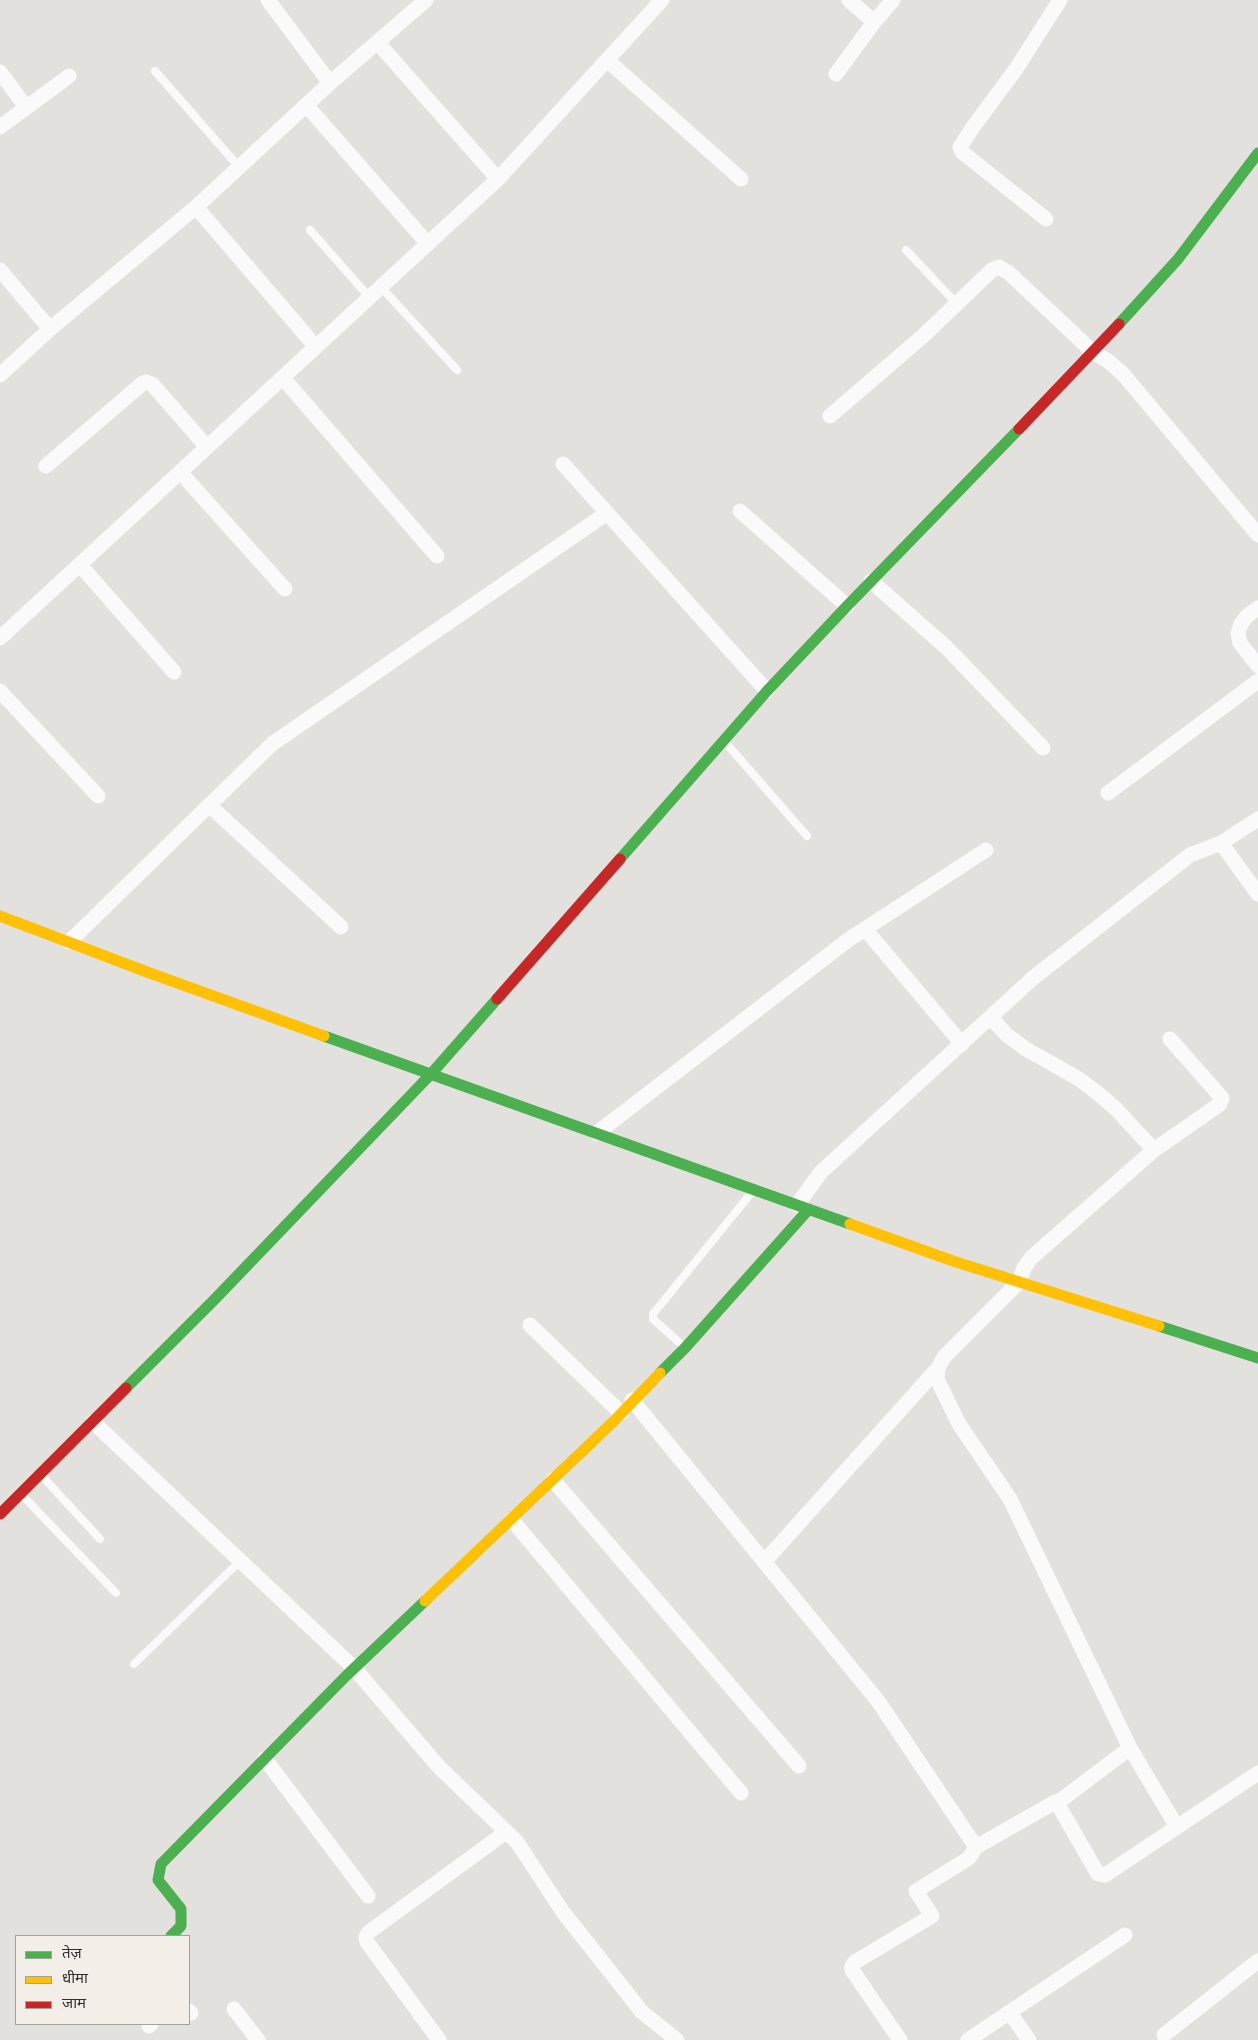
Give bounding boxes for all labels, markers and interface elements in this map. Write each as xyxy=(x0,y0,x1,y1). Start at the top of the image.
legend xyxy=(15,1935,190,2025)
text: तेज़ xyxy=(62,1945,82,1961)
text: धीमा xyxy=(62,1970,88,1986)
text: जाम xyxy=(62,1995,86,2011)

